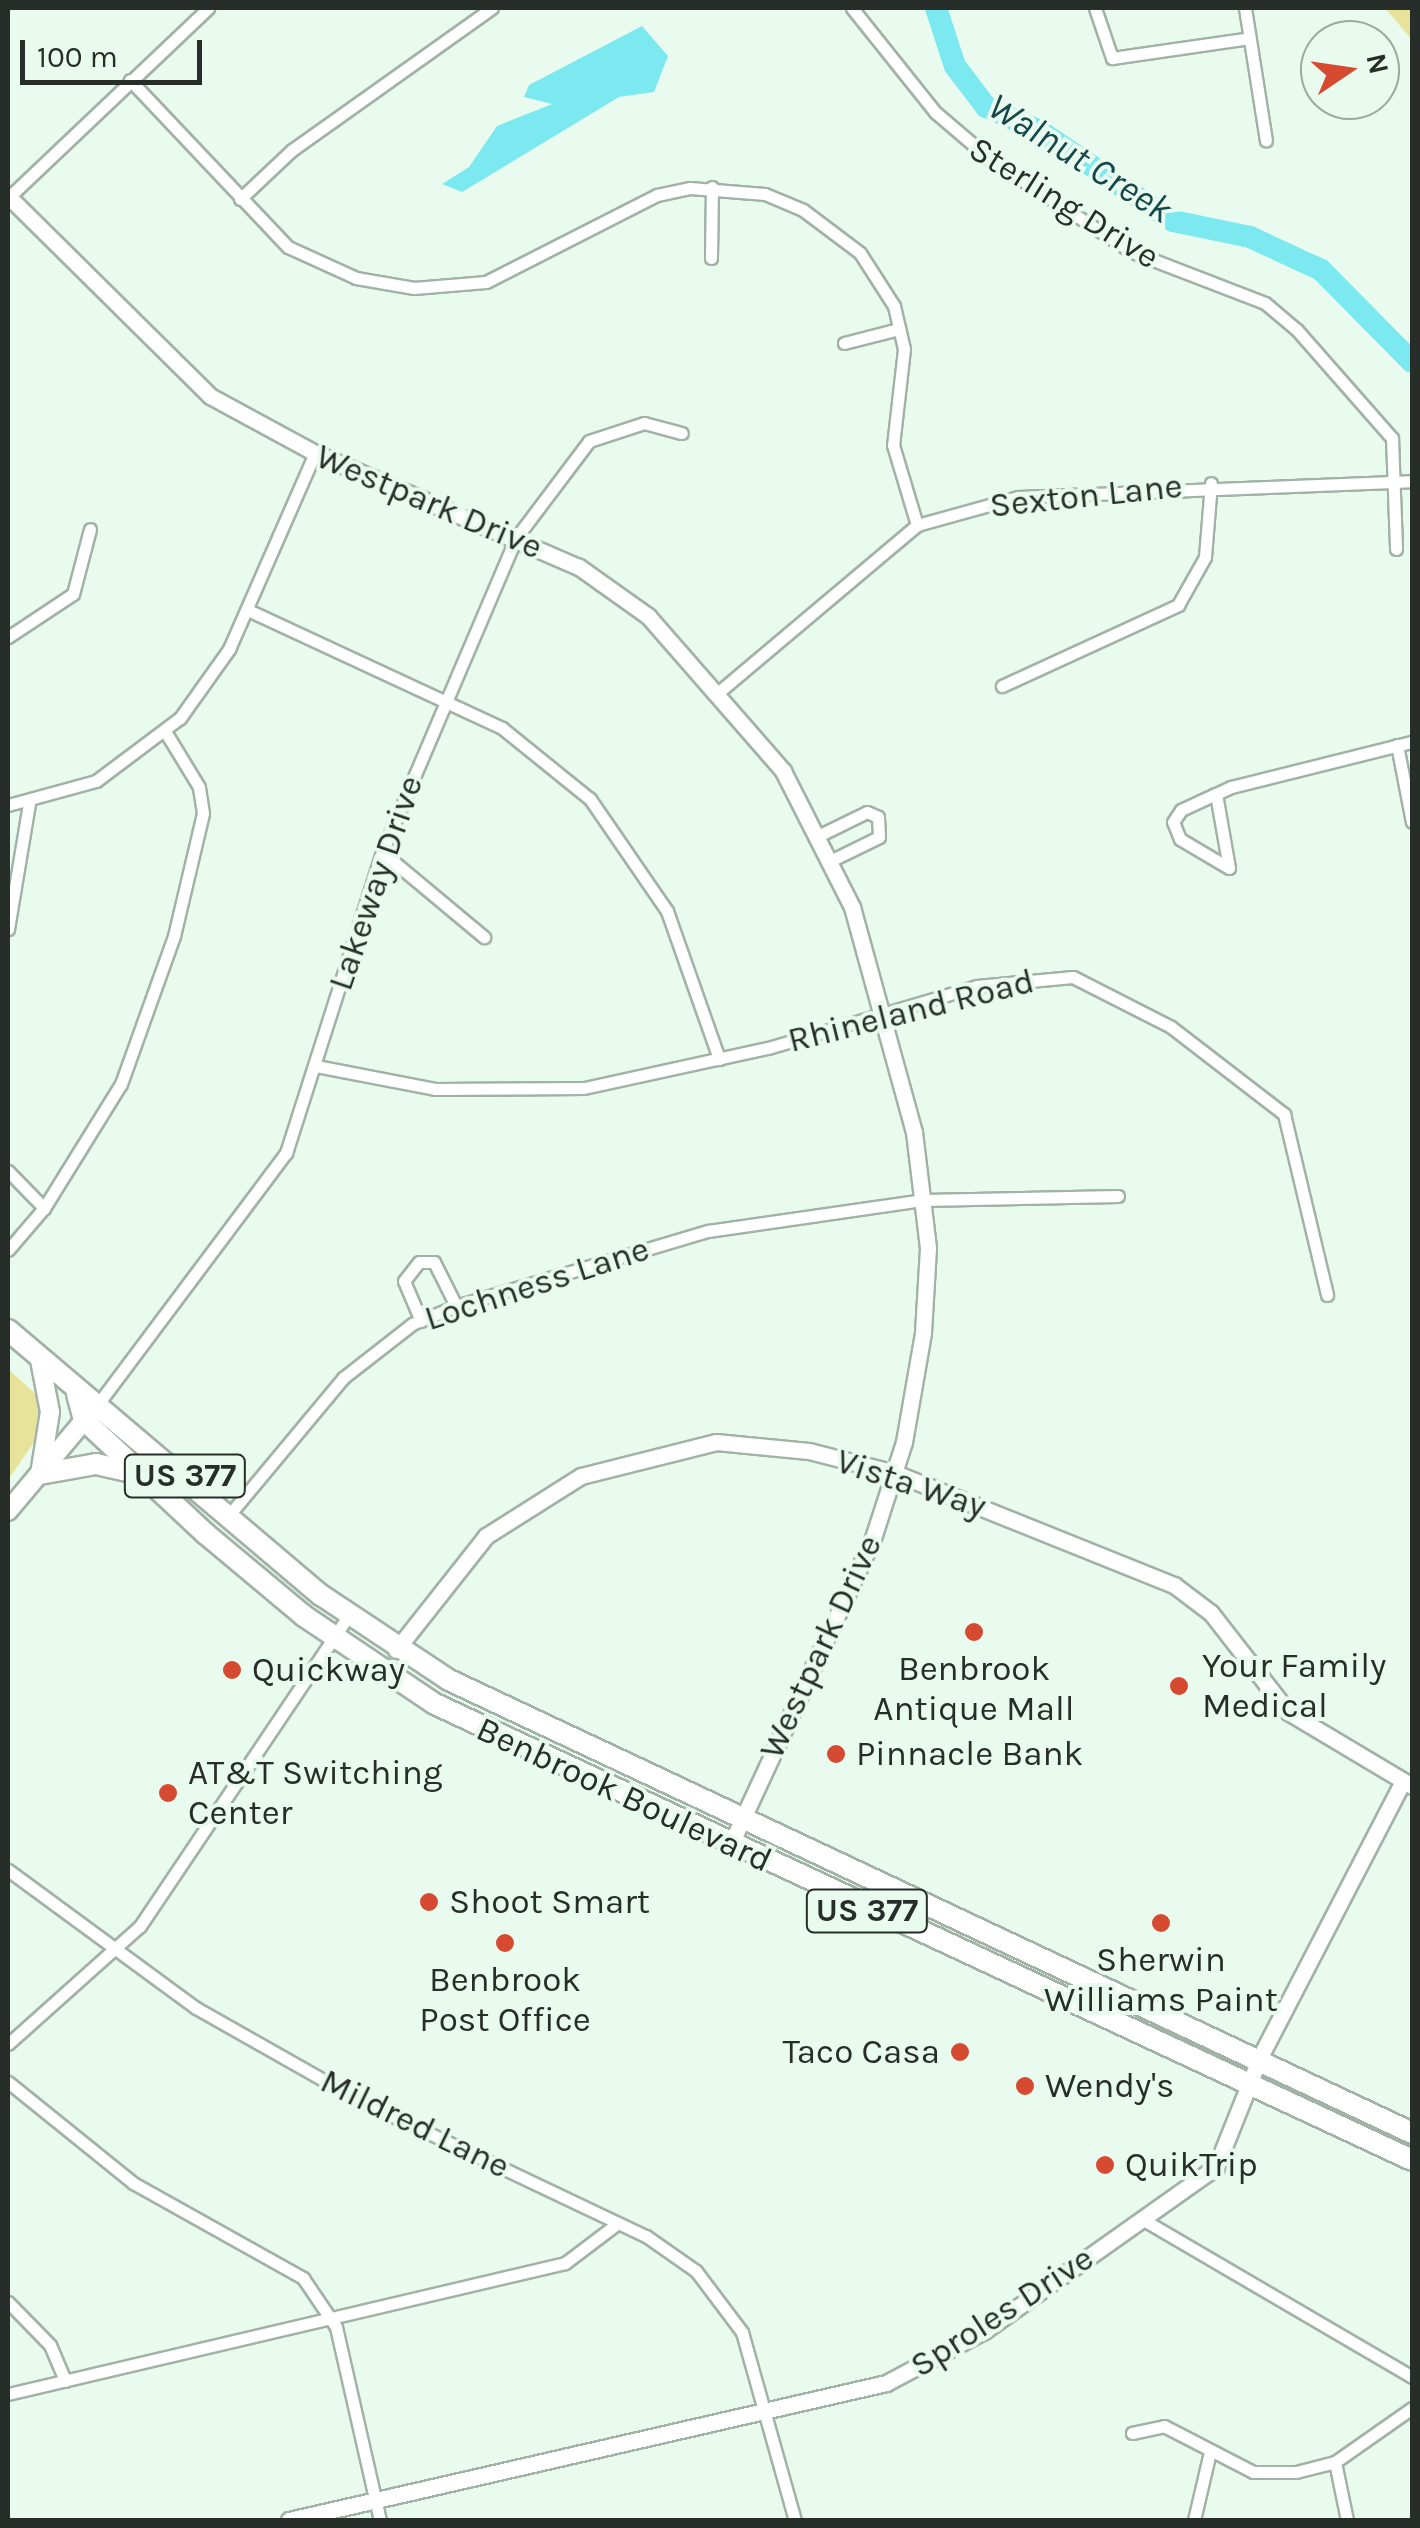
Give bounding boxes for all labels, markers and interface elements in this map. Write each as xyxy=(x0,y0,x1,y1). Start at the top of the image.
scale bar xyxy=(25,20,208,82)
north arrow xyxy=(1300,20,1400,120)
text: 100 m xyxy=(37,39,118,75)
text: N xyxy=(1359,50,1396,77)
water label: Walnut Creek xyxy=(979,83,1181,233)
street label: Sterling Drive xyxy=(961,128,1167,278)
street label: Westpark Drive xyxy=(309,435,549,569)
street label: Sexton Lane xyxy=(988,465,1184,527)
street label: Lakeway Drive xyxy=(320,770,432,996)
street label: Rhineland Road xyxy=(784,960,1038,1062)
street label: Lochness Lane xyxy=(419,1228,655,1340)
street label: Vista Way xyxy=(831,1440,991,1528)
road number: US 377 xyxy=(122,1449,248,1503)
street label: Westpark Drive xyxy=(751,1529,891,1765)
marker: Benbrook Antique Mall xyxy=(963,1621,985,1643)
place label: Your Family Medical xyxy=(1202,1645,1386,1727)
place label: Benbrook Antique Mall xyxy=(873,1648,1075,1730)
place label: Quickway xyxy=(252,1649,405,1691)
marker: Quickway xyxy=(221,1659,243,1681)
marker: Your Family Medical xyxy=(1166,1673,1192,1699)
street label: Benbrook Boulevard xyxy=(470,1708,778,1882)
place label: Pinnacle Bank xyxy=(856,1733,1083,1775)
marker: Pinnacle Bank xyxy=(825,1743,847,1765)
place label: AT&T Switching Center xyxy=(188,1752,443,1834)
marker: AT&T Switching Center xyxy=(157,1782,179,1804)
place label: Shoot Smart xyxy=(449,1881,650,1923)
road number: US 377 xyxy=(804,1884,930,1938)
marker: Shoot Smart xyxy=(418,1891,440,1913)
marker: Sherwin Williams Paint xyxy=(1150,1912,1172,1934)
marker: Benbrook Post Office xyxy=(494,1932,516,1954)
place label: Sherwin Williams Paint xyxy=(1044,1939,1278,2021)
place label: Benbrook Post Office xyxy=(419,1959,591,2041)
place label: Taco Casa xyxy=(782,2031,940,2073)
marker: Taco Casa xyxy=(949,2041,971,2063)
street label: Mildred Lane xyxy=(314,2060,516,2188)
place label: Wendy's xyxy=(1045,2065,1174,2107)
marker: Wendy's xyxy=(1014,2075,1036,2097)
place label: QuikTrip xyxy=(1125,2144,1258,2186)
marker: QuikTrip xyxy=(1094,2154,1116,2176)
street label: Sproles Drive xyxy=(903,2237,1101,2387)

